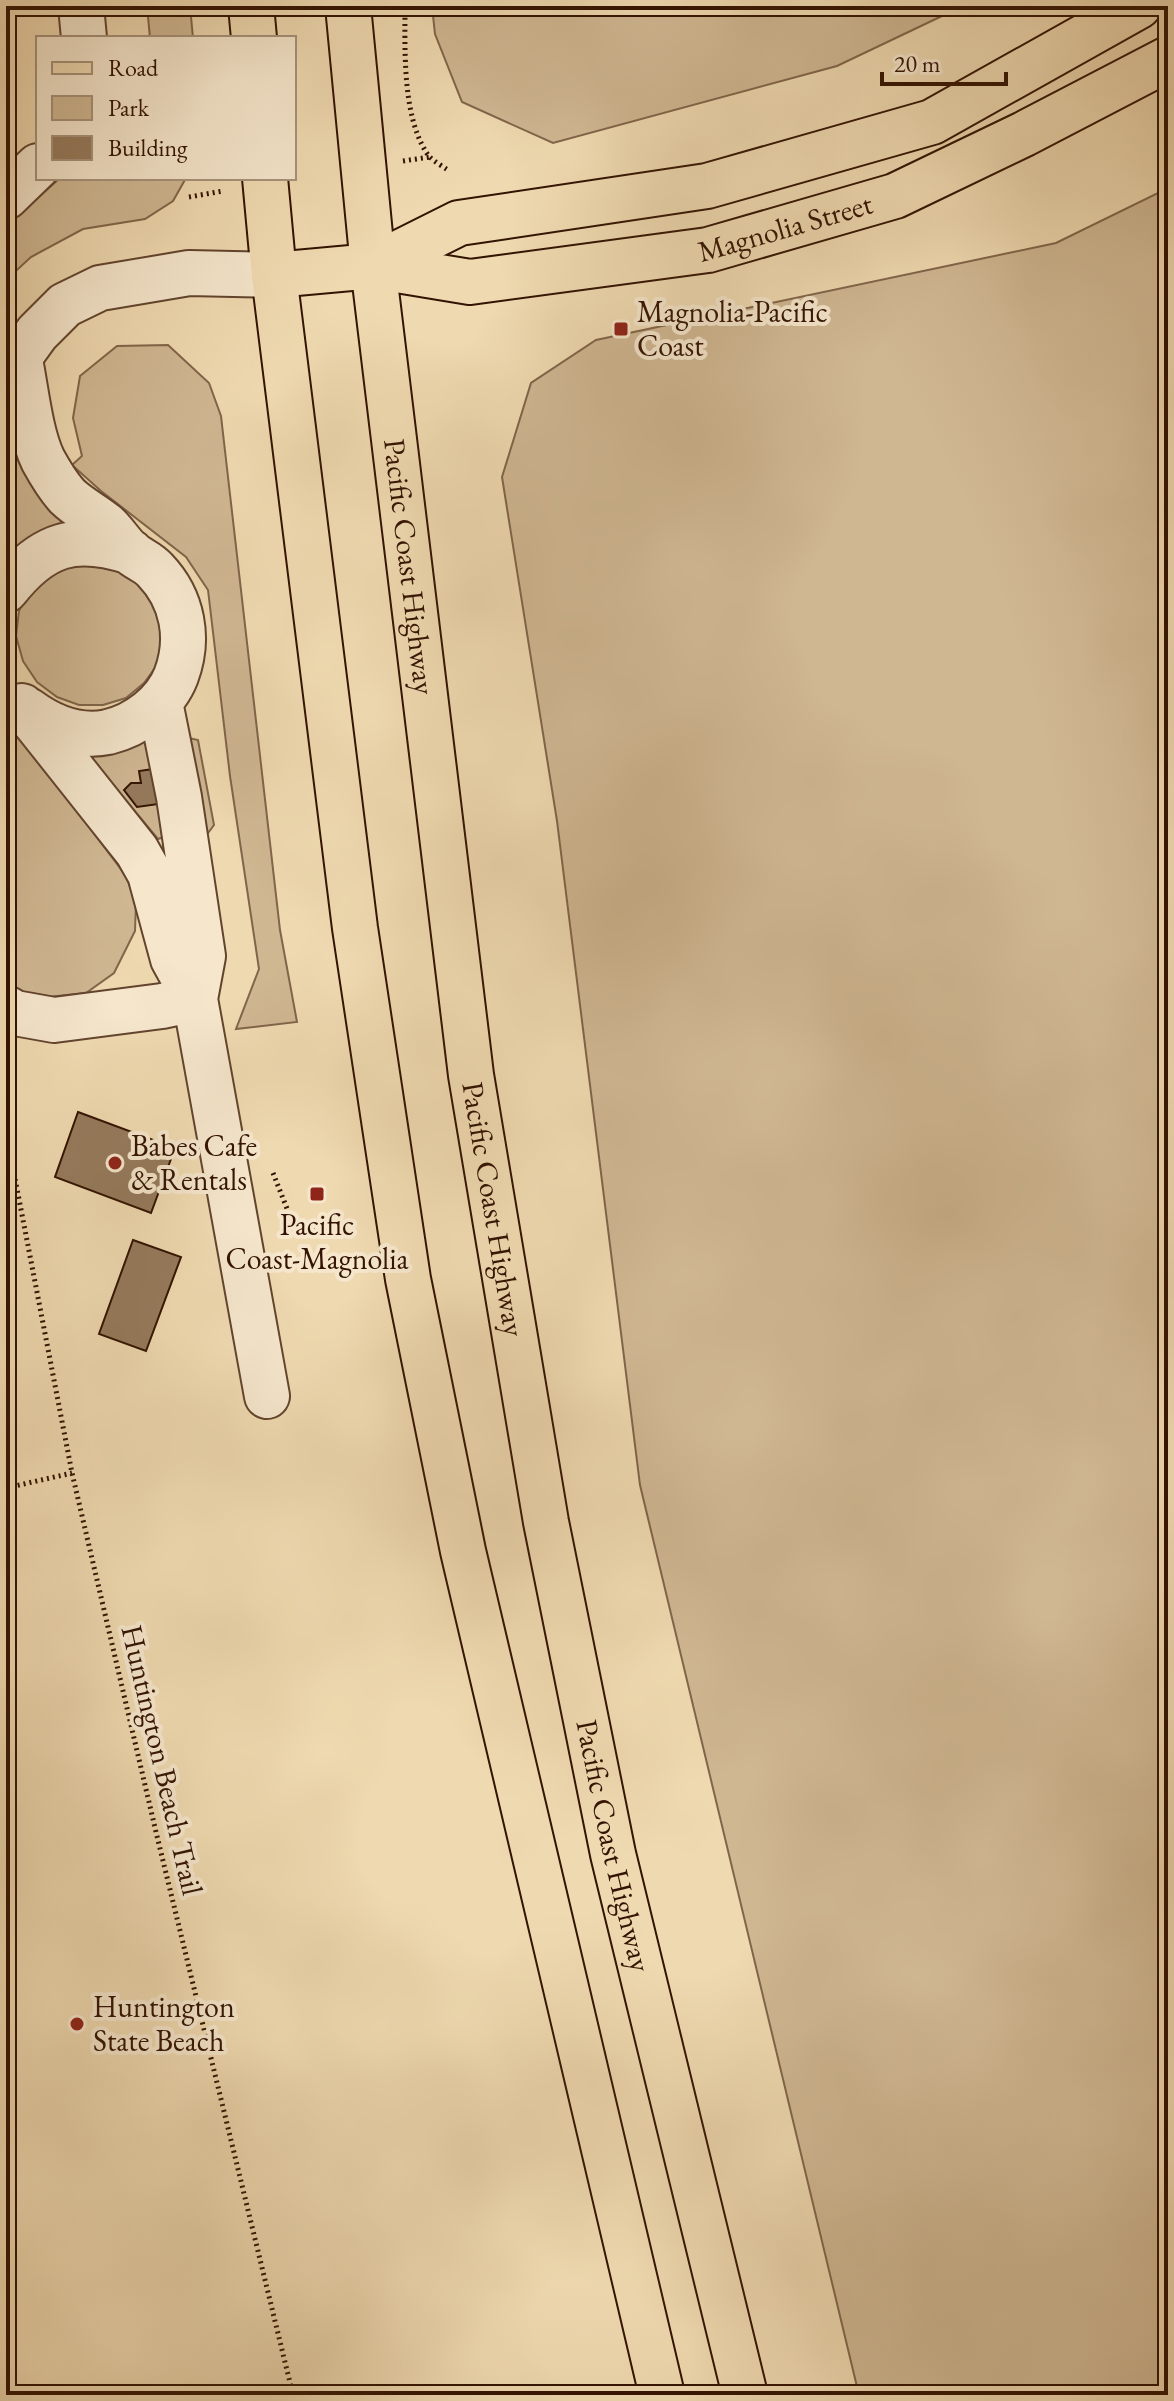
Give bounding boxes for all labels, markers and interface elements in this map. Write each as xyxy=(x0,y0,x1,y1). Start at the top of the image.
legend xyxy=(36,36,296,180)
scale bar xyxy=(882,36,1006,86)
text: 20 m xyxy=(894,48,941,79)
text: Road xyxy=(108,52,159,83)
text: Park xyxy=(108,92,150,123)
text: Building xyxy=(108,132,188,163)
street label: Magnolia Street xyxy=(693,183,877,271)
place label: Magnolia-Pacific Coast xyxy=(637,292,828,365)
marker: Magnolia-Pacific Coast xyxy=(612,320,630,338)
street label: Pacific Coast Highway xyxy=(375,436,445,698)
street label: Pacific Coast Highway xyxy=(453,1079,535,1340)
place label: Babes Cafe & Rentals xyxy=(131,1126,257,1199)
marker: Babes Cafe & Rentals xyxy=(106,1154,124,1172)
marker: Pacific Coast-Magnolia xyxy=(308,1185,326,1203)
place label: Pacific Coast-Magnolia xyxy=(225,1205,409,1278)
street label: Huntington Beach Trail xyxy=(112,1621,213,1899)
street label: Pacific Coast Highway xyxy=(567,1716,661,1977)
place label: Huntington State Beach xyxy=(93,1987,235,2060)
marker: Huntington State Beach xyxy=(68,2015,86,2033)

